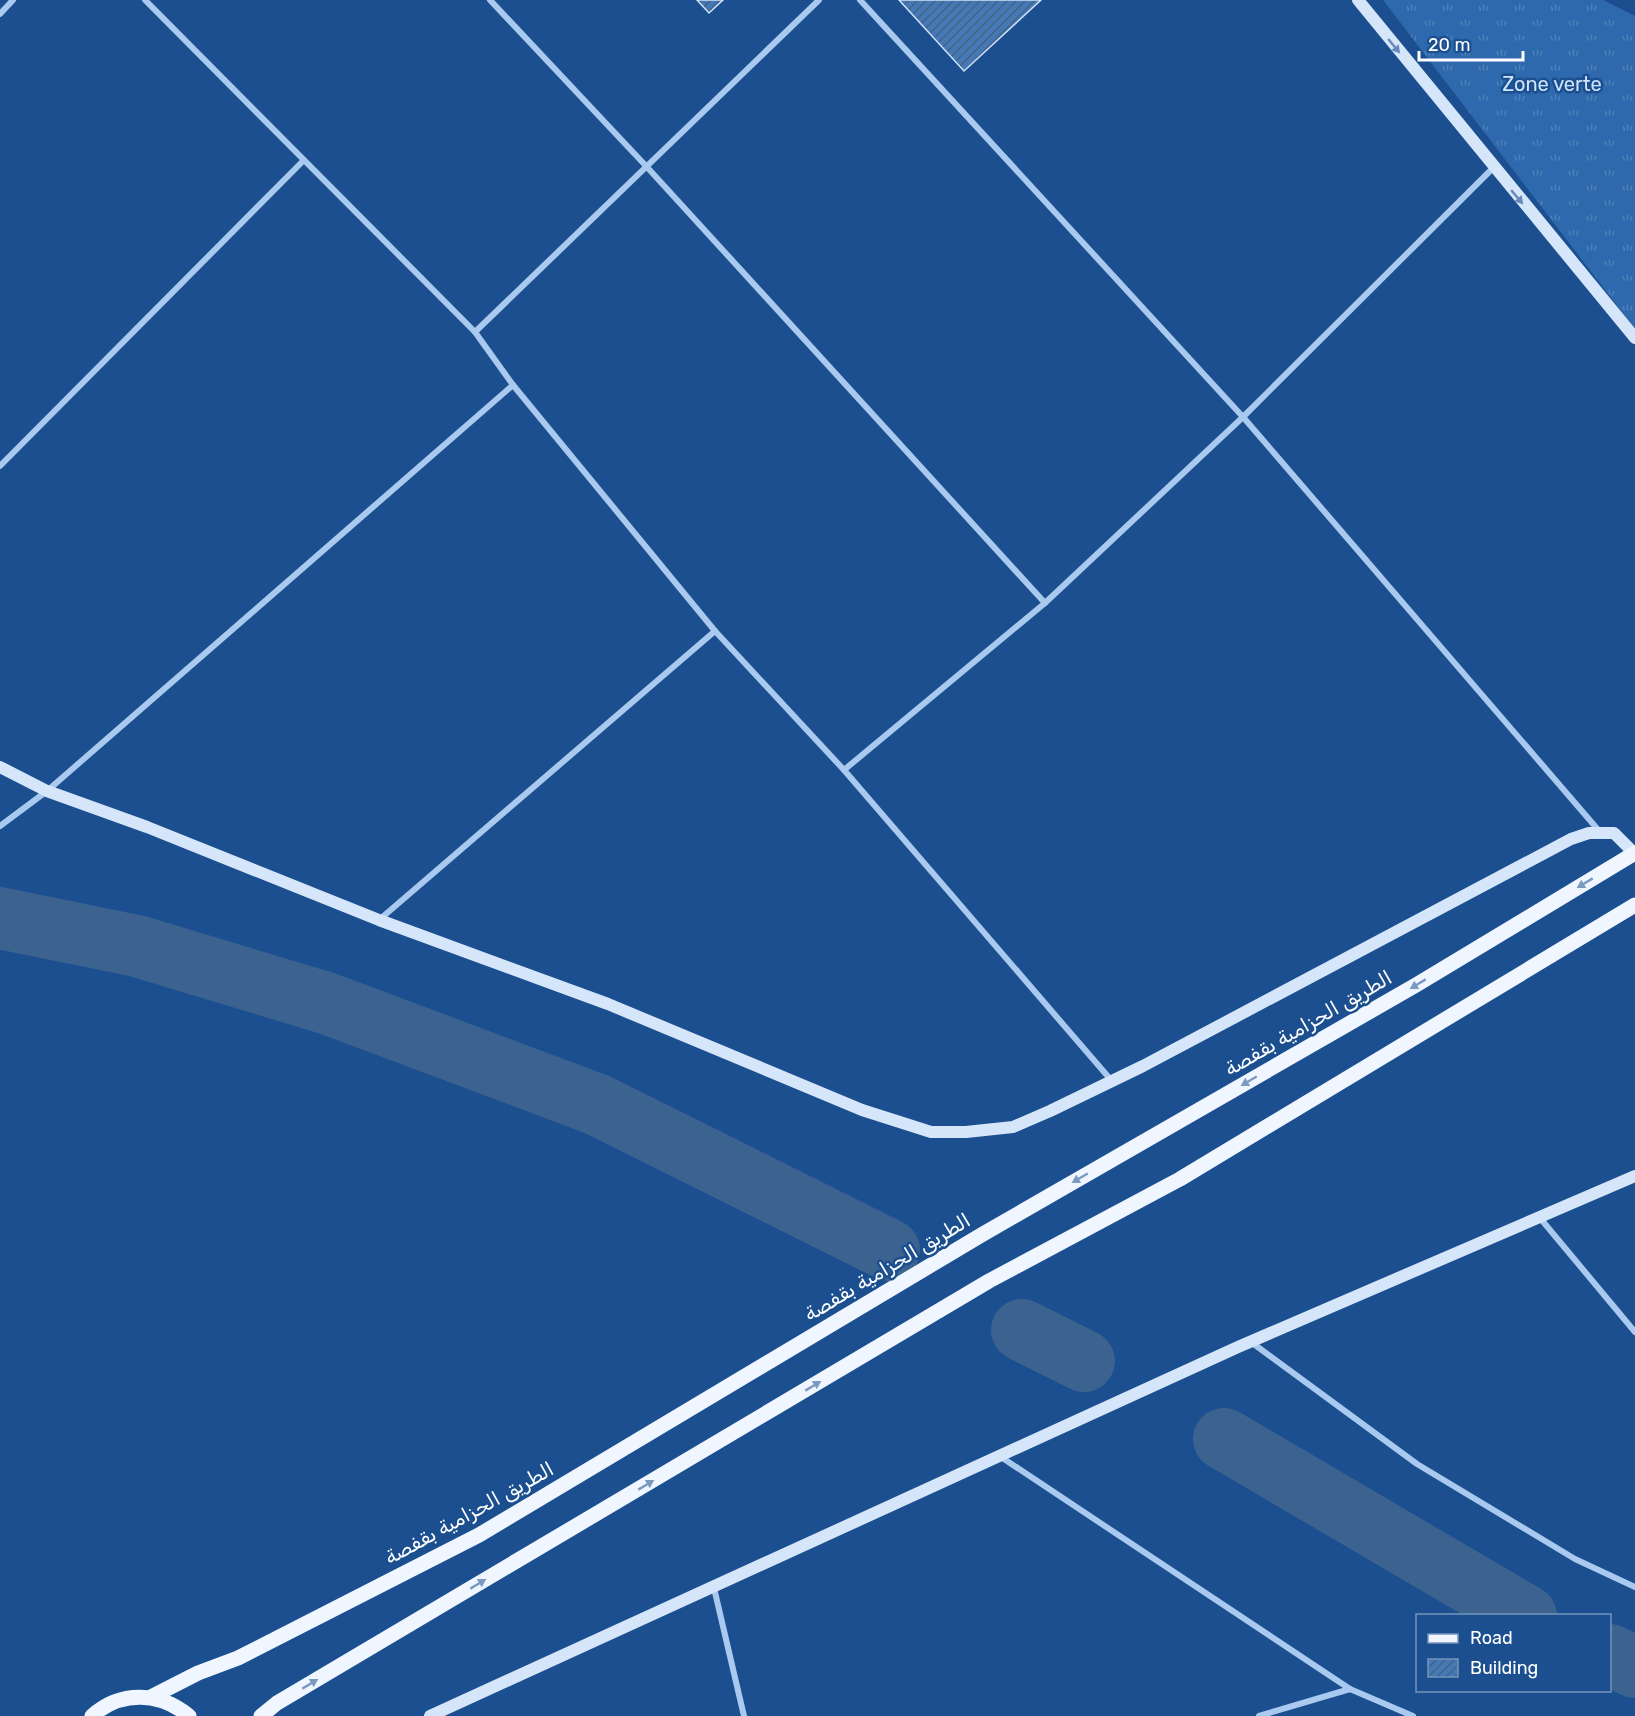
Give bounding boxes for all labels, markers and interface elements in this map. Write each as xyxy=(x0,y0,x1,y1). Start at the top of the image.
scale bar xyxy=(1419,24,1522,62)
text: 20 m xyxy=(1428,34,1470,56)
one-way arrow xyxy=(1388,38,1400,53)
park label: Zone verte xyxy=(1502,72,1602,96)
one-way arrow xyxy=(1511,189,1524,205)
one-way arrow xyxy=(1577,878,1593,889)
street label: الطريق الحزامية بقفصة xyxy=(1220,965,1396,1081)
one-way arrow xyxy=(1410,978,1426,989)
one-way arrow xyxy=(1240,1076,1257,1086)
one-way arrow xyxy=(1072,1173,1088,1184)
street label: الطريق الحزامية بقفصة xyxy=(800,1208,974,1326)
one-way arrow xyxy=(805,1380,821,1391)
street label: الطريق الحزامية بقفصة xyxy=(380,1457,558,1569)
one-way arrow xyxy=(638,1480,655,1490)
one-way arrow xyxy=(470,1579,486,1590)
legend xyxy=(1416,1614,1611,1692)
text: Road xyxy=(1470,1627,1513,1649)
text: Building xyxy=(1470,1657,1538,1679)
one-way arrow xyxy=(302,1678,318,1689)

